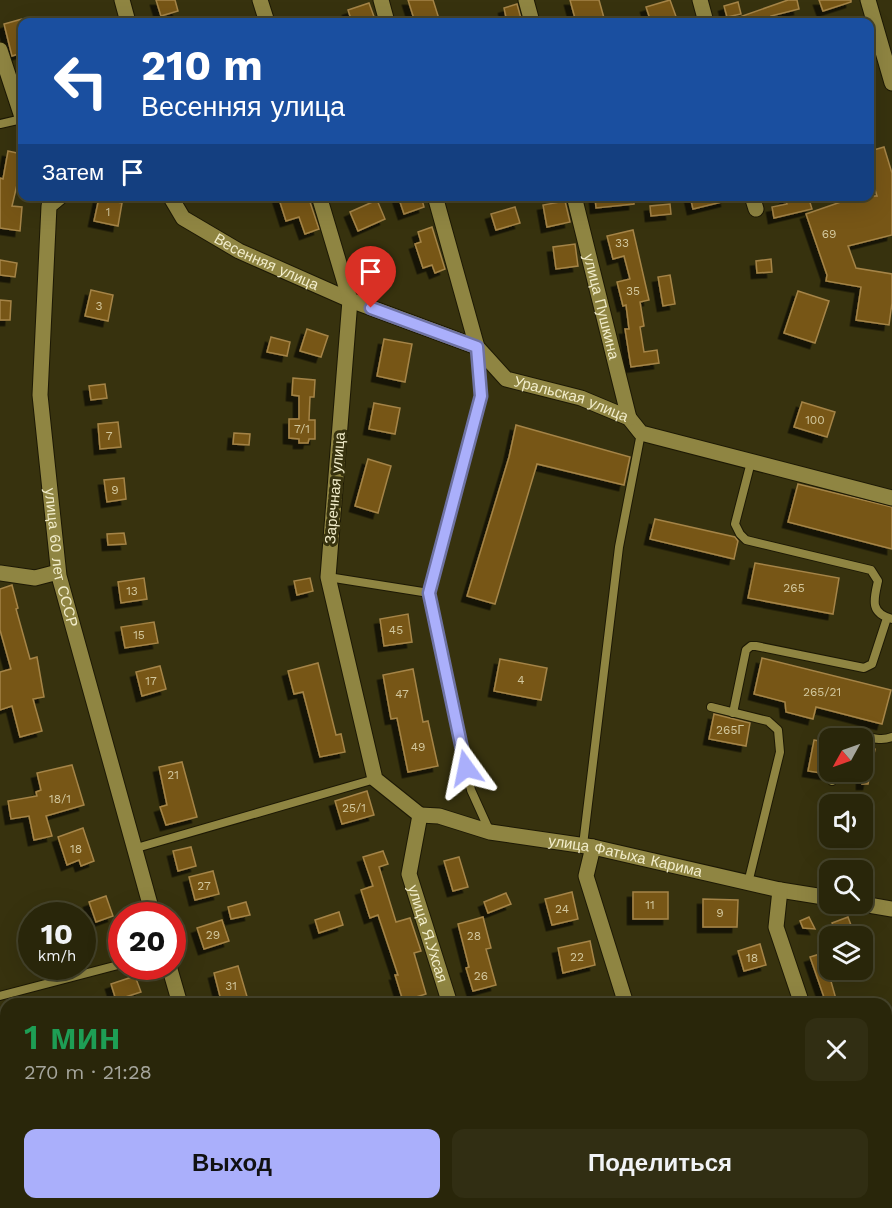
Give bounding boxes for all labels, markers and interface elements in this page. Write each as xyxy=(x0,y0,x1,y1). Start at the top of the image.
text: 210 m xyxy=(141,41,263,90)
icon: left xyxy=(42,42,120,120)
text: Весенняя улица xyxy=(141,91,345,123)
icon: arrive xyxy=(116,156,149,189)
text: Затем xyxy=(42,160,104,185)
house number: 1 xyxy=(106,205,110,219)
house number: 69 xyxy=(822,227,836,241)
street label: Весенняя улица xyxy=(211,229,322,294)
house number: 33 xyxy=(615,236,629,250)
pin xyxy=(345,246,396,308)
street label: улица Пушкина xyxy=(580,252,623,362)
icon: arrive xyxy=(354,255,387,288)
house number: 35 xyxy=(626,284,640,298)
house number: 3 xyxy=(96,299,103,313)
street label: Уральская улица xyxy=(512,372,632,426)
house number: 100 xyxy=(805,413,825,427)
house number: 7/1 xyxy=(294,422,310,436)
house number: 7 xyxy=(106,429,113,443)
street label: Заречная улица xyxy=(321,431,349,545)
house number: 9 xyxy=(111,483,119,497)
street label: улица 60 лет СССР xyxy=(41,487,82,629)
house number: 265 xyxy=(783,581,805,595)
house number: 13 xyxy=(126,584,138,598)
house number: 45 xyxy=(389,623,403,637)
house number: 15 xyxy=(133,628,145,642)
house number: 4 xyxy=(517,673,525,687)
house number: 17 xyxy=(145,674,157,688)
house number: 265/21 xyxy=(803,685,841,699)
house number: 47 xyxy=(395,687,409,701)
house number: 265Г xyxy=(716,723,744,737)
north arrow xyxy=(819,728,873,782)
map controls xyxy=(819,728,873,980)
position arrow xyxy=(434,736,498,800)
house number: 49 xyxy=(411,740,425,754)
house number: 21 xyxy=(167,768,179,782)
house number: 18/1 xyxy=(49,792,71,806)
button: sound xyxy=(819,794,873,848)
house number: 25/1 xyxy=(342,801,366,815)
street label: улица Фатыха Карима xyxy=(547,832,705,881)
house number: 18 xyxy=(70,842,82,856)
button: search xyxy=(819,860,873,914)
house number: 27 xyxy=(197,879,211,893)
street label: улица Я.Ухсая xyxy=(404,883,452,985)
house number: 11 xyxy=(645,898,655,912)
speed limit sign: 20 xyxy=(108,902,186,980)
house number: 24 xyxy=(555,902,569,916)
house number: 9 xyxy=(716,906,724,920)
text: 10 xyxy=(41,916,73,951)
button: layers xyxy=(819,926,873,980)
house number: 29 xyxy=(206,928,220,942)
house number: 28 xyxy=(467,929,481,943)
text: km/h xyxy=(38,947,76,965)
house number: 22 xyxy=(570,950,584,964)
house number: 18 xyxy=(746,951,758,965)
house number: 26 xyxy=(474,969,488,983)
house number: 31 xyxy=(225,979,237,993)
text: 1 мин xyxy=(24,1016,121,1058)
button: close xyxy=(805,1018,868,1081)
text: 270 m · 21:28 xyxy=(24,1060,152,1084)
button: Выход xyxy=(24,1129,440,1198)
button: Поделиться xyxy=(452,1129,868,1198)

